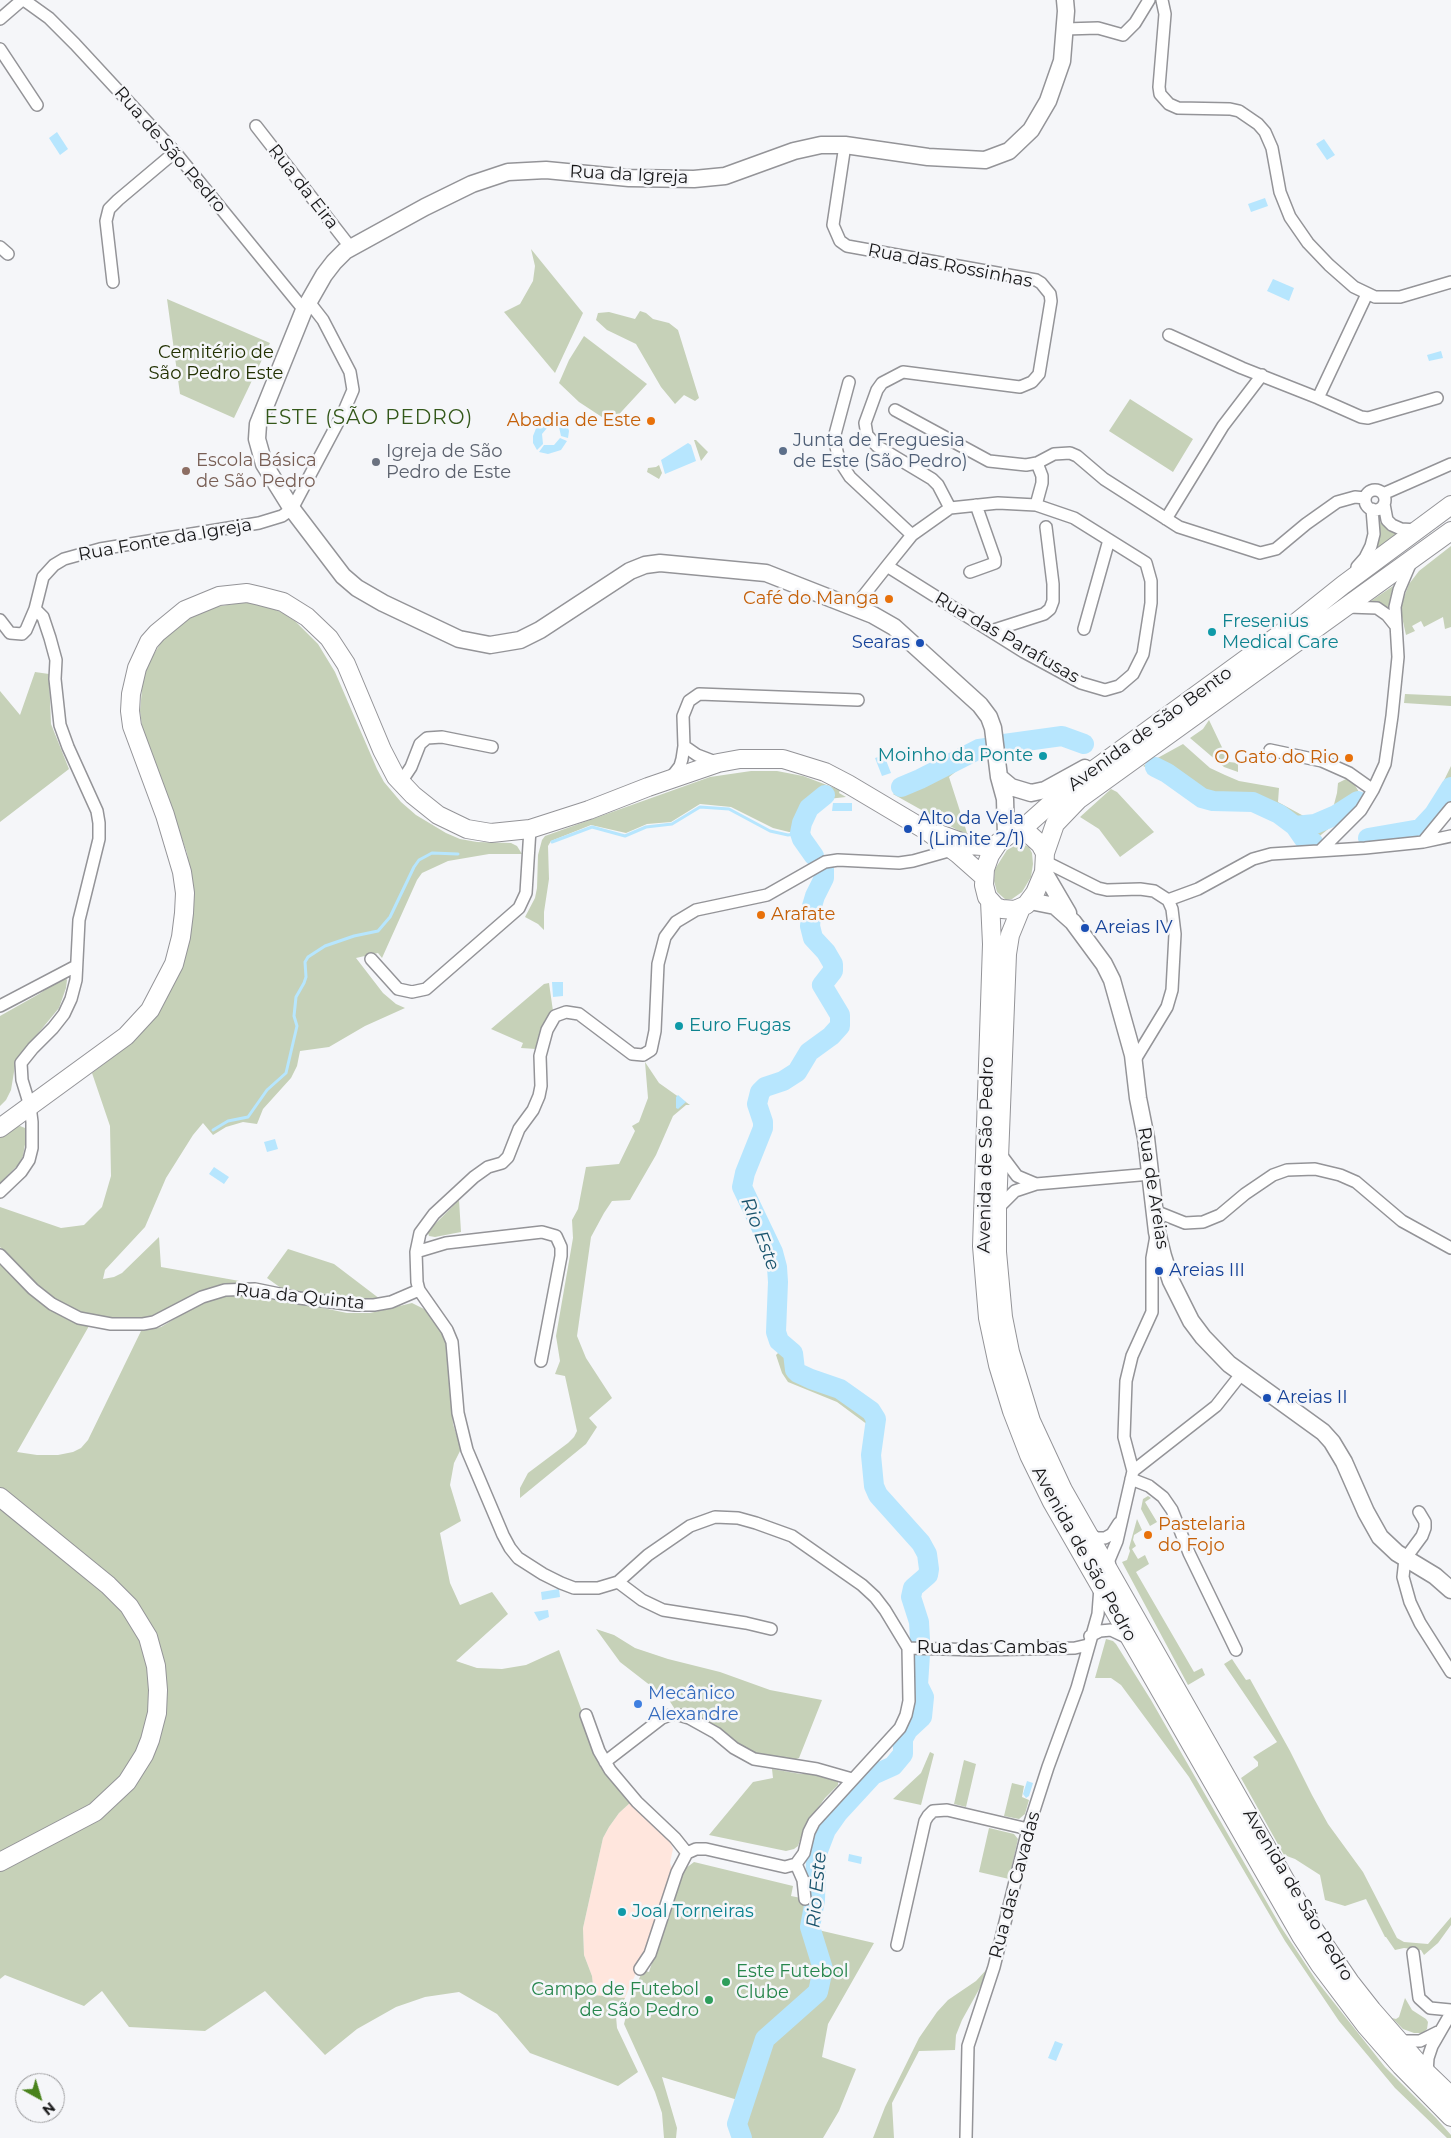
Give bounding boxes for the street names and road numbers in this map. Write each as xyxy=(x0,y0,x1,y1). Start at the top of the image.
street label: Rua de São Pedro xyxy=(109,83,231,217)
street label: Rua da Eira xyxy=(263,140,343,234)
street label: Rua da Igreja xyxy=(569,161,689,189)
street label: Rua das Rossinhas xyxy=(866,239,1034,293)
street label: Rua Fonte da Igreja xyxy=(76,514,254,566)
street label: Rua das Parafusas xyxy=(931,588,1083,688)
street label: Avenida de São Bento xyxy=(1064,662,1236,796)
street label: Avenida de São Pedro xyxy=(973,1056,999,1254)
street label: Rua de Areias xyxy=(1133,1125,1173,1251)
street label: Rua da Quinta xyxy=(234,1279,366,1315)
street label: Avenida de São Pedro xyxy=(1027,1463,1141,1645)
street label: Rua das Cambas xyxy=(917,1637,1067,1659)
street label: Avenida de São Pedro xyxy=(1238,1805,1358,1985)
street label: Rua das Cavadas xyxy=(985,1809,1045,1961)

